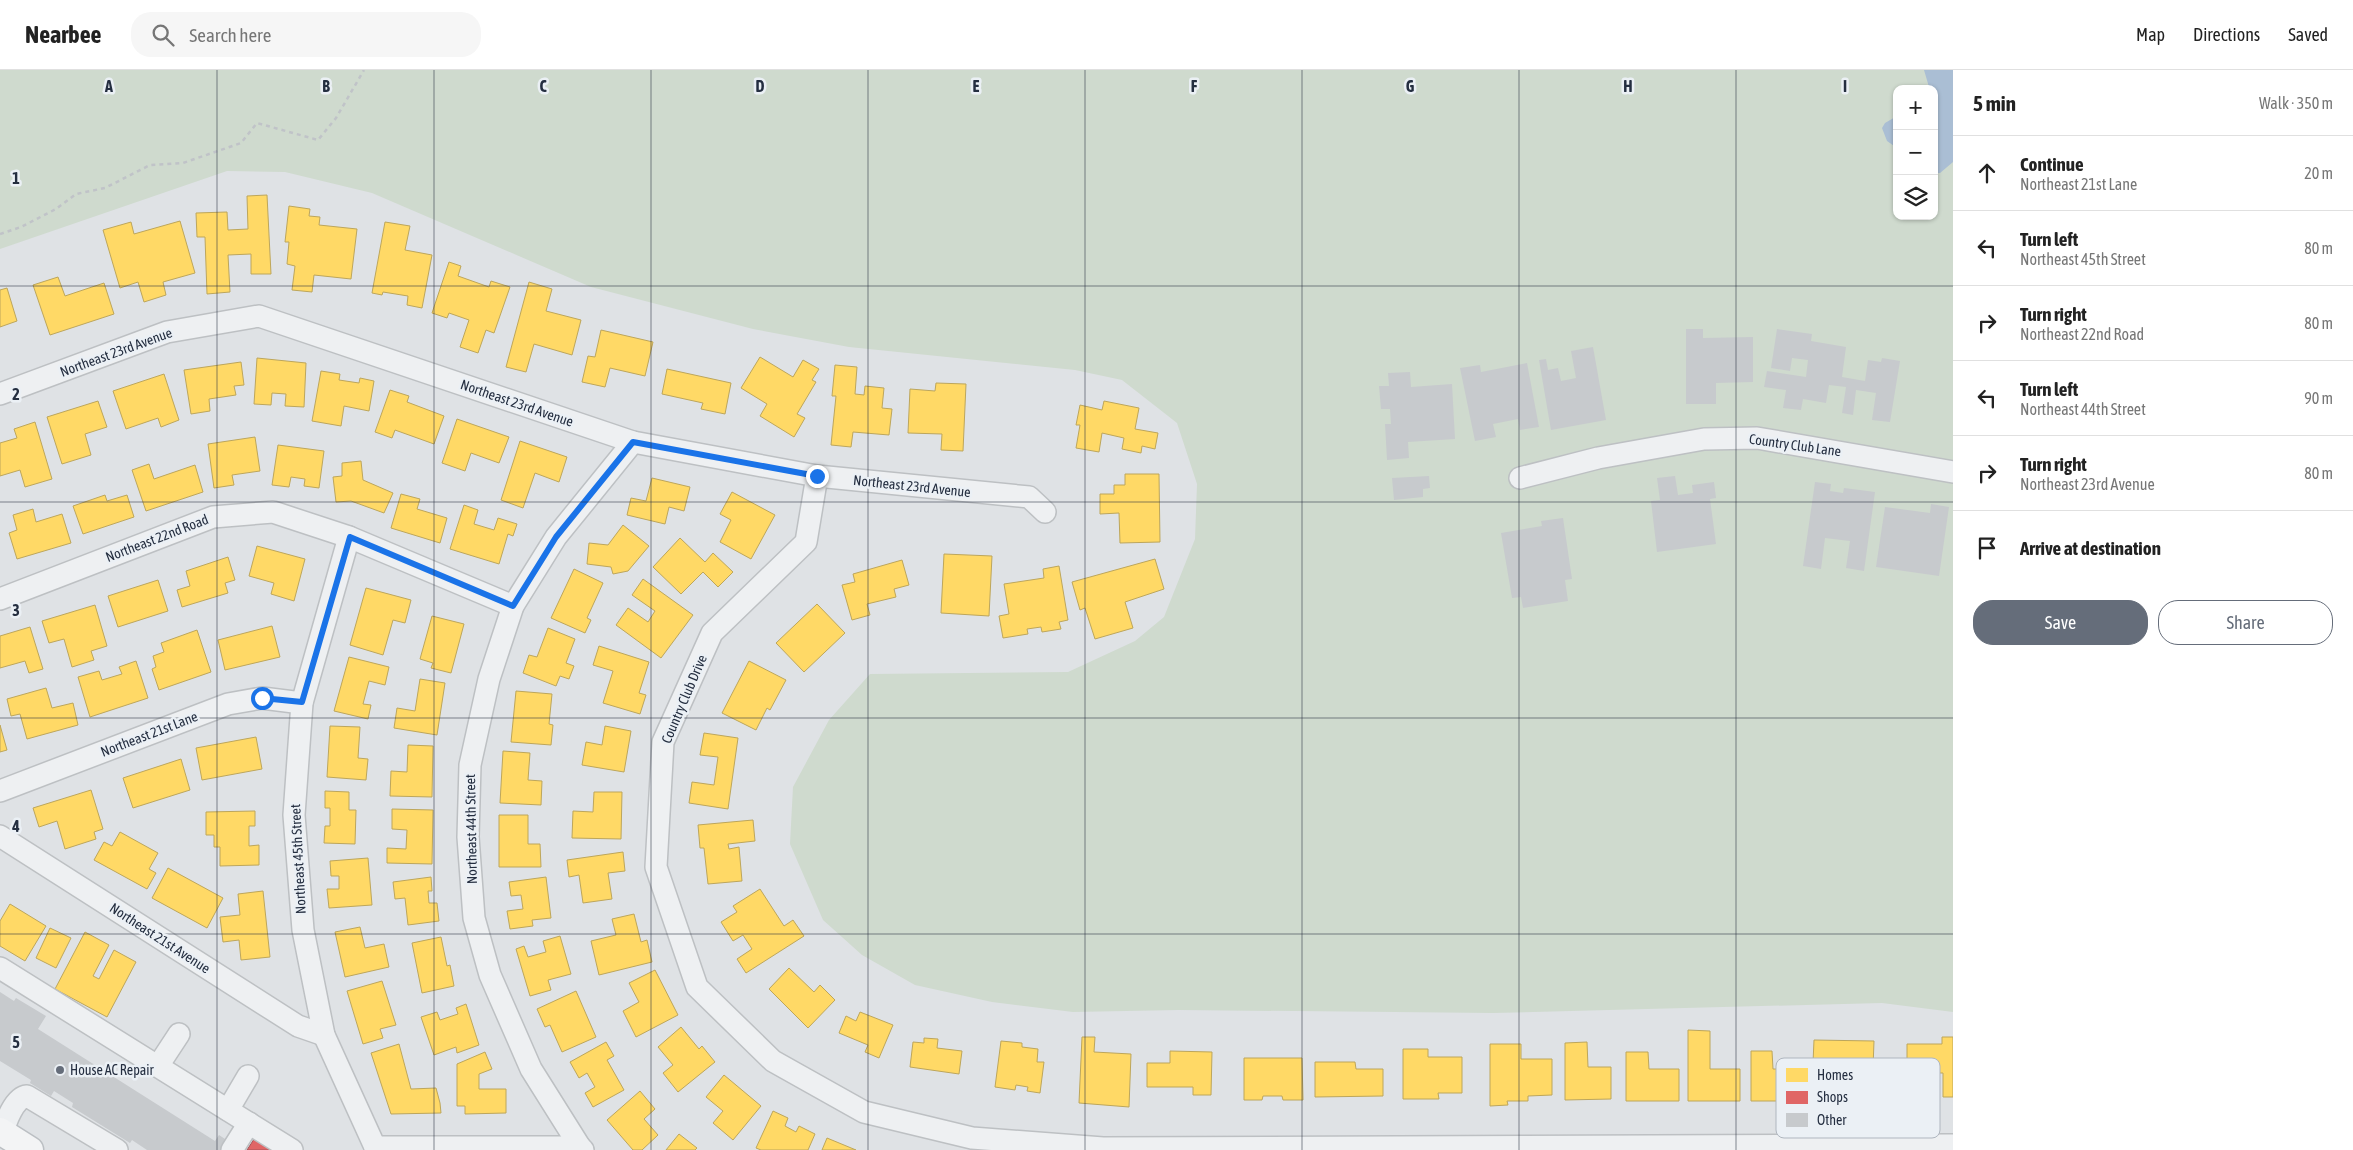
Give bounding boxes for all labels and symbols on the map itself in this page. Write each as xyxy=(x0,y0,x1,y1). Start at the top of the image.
text: A xyxy=(104,77,113,95)
text: B xyxy=(322,77,330,95)
text: C xyxy=(539,77,547,95)
text: D xyxy=(756,77,765,95)
text: E xyxy=(973,77,980,95)
text: F xyxy=(1191,77,1198,95)
text: G xyxy=(1406,77,1415,95)
text: H xyxy=(1623,77,1633,95)
text: I xyxy=(1843,77,1847,95)
text: 1 xyxy=(12,169,20,187)
street label: Northeast 23rd Avenue xyxy=(58,324,174,380)
street label: Northeast 23rd Avenue xyxy=(459,376,575,430)
text: 2 xyxy=(12,385,20,403)
street label: Country Club Lane xyxy=(1748,431,1842,459)
route end xyxy=(806,465,829,488)
street label: Northeast 23rd Avenue xyxy=(852,472,972,500)
street label: Northeast 22nd Road xyxy=(103,511,211,565)
text: 3 xyxy=(12,601,20,619)
street label: Country Club Drive xyxy=(658,652,710,746)
route start xyxy=(251,687,274,710)
street label: Northeast 21st Lane xyxy=(98,708,200,760)
street label: Northeast 44th Street xyxy=(462,774,480,884)
street label: Northeast 45th Street xyxy=(287,804,309,914)
text: 4 xyxy=(11,817,20,835)
street label: Northeast 21st Avenue xyxy=(107,900,213,976)
text: 5 xyxy=(12,1033,20,1051)
legend xyxy=(1776,1058,1940,1138)
place label: House AC Repair xyxy=(70,1062,154,1078)
marker: House AC Repair xyxy=(54,1064,66,1076)
text: Homes xyxy=(1817,1067,1853,1083)
text: Shops xyxy=(1817,1089,1848,1105)
text: Other xyxy=(1817,1112,1847,1128)

